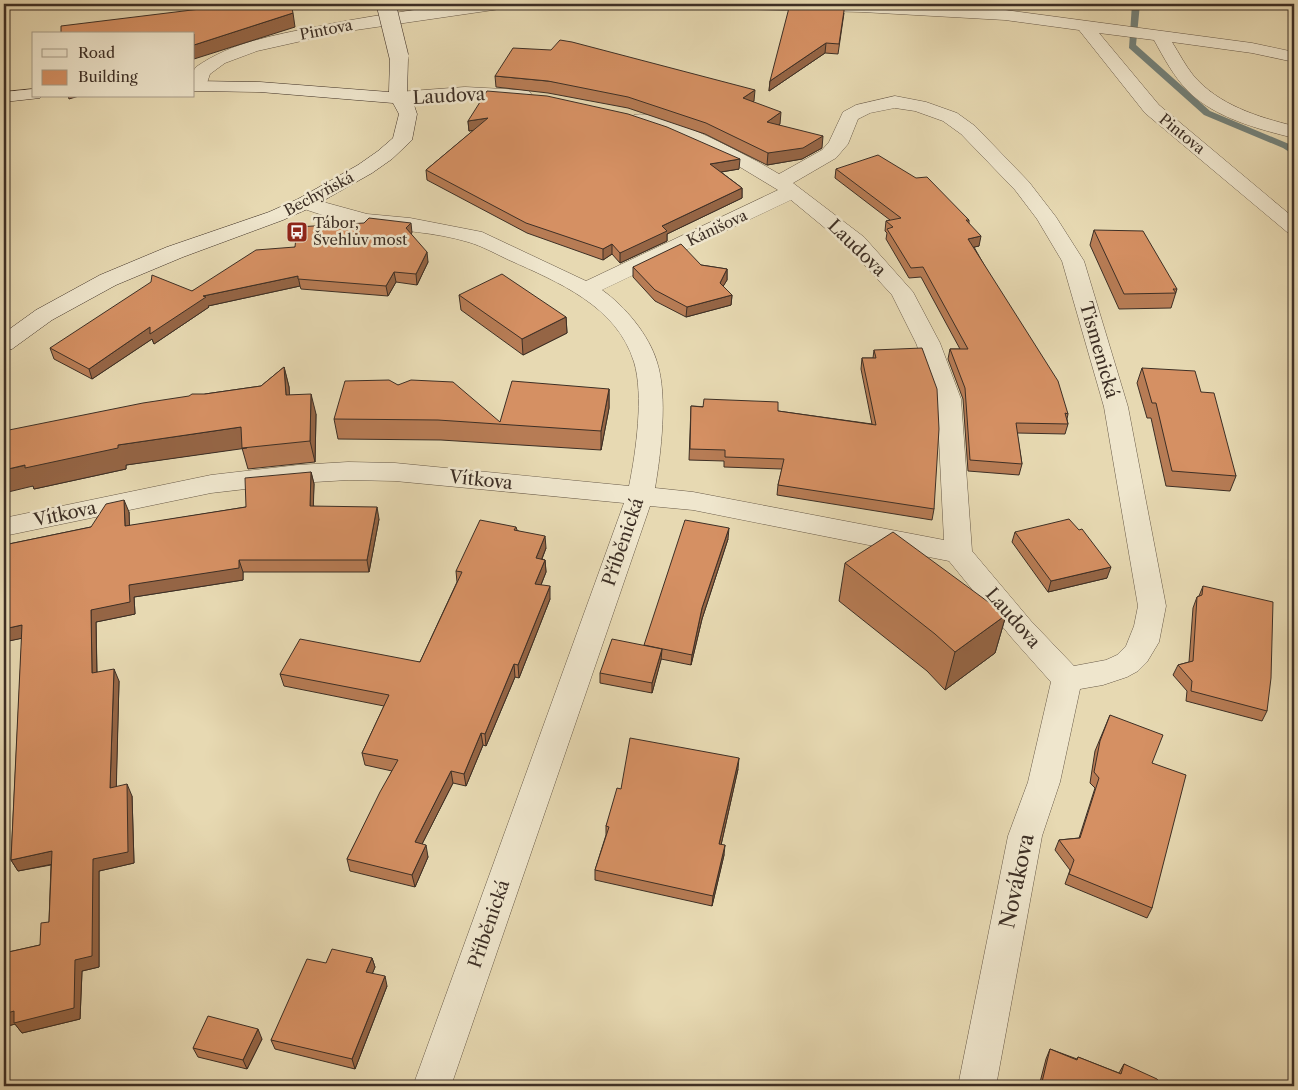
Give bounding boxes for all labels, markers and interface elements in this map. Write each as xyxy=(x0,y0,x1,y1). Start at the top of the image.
street label: Pintova xyxy=(298,15,354,44)
legend xyxy=(32,32,195,98)
text: Road xyxy=(78,43,115,62)
text: Building xyxy=(78,67,138,86)
street label: Laudova xyxy=(412,83,486,109)
street label: Pintova xyxy=(1156,109,1209,158)
street label: Bechyňská xyxy=(281,167,357,220)
street label: Kánišova xyxy=(684,205,750,250)
place label: Tábor, Švehlův most xyxy=(313,213,408,249)
street label: Laudova xyxy=(823,215,891,281)
bus stop icon: Tábor, Švehlův most xyxy=(285,220,309,244)
street label: Tismenická xyxy=(1075,299,1123,401)
street label: Vítkova xyxy=(447,466,514,494)
street label: Příběnická xyxy=(598,495,648,589)
street label: Vítkova xyxy=(31,497,99,532)
street label: Laudova xyxy=(981,583,1045,653)
street label: Novákova xyxy=(994,830,1039,931)
street label: Příběnická xyxy=(464,877,514,971)

